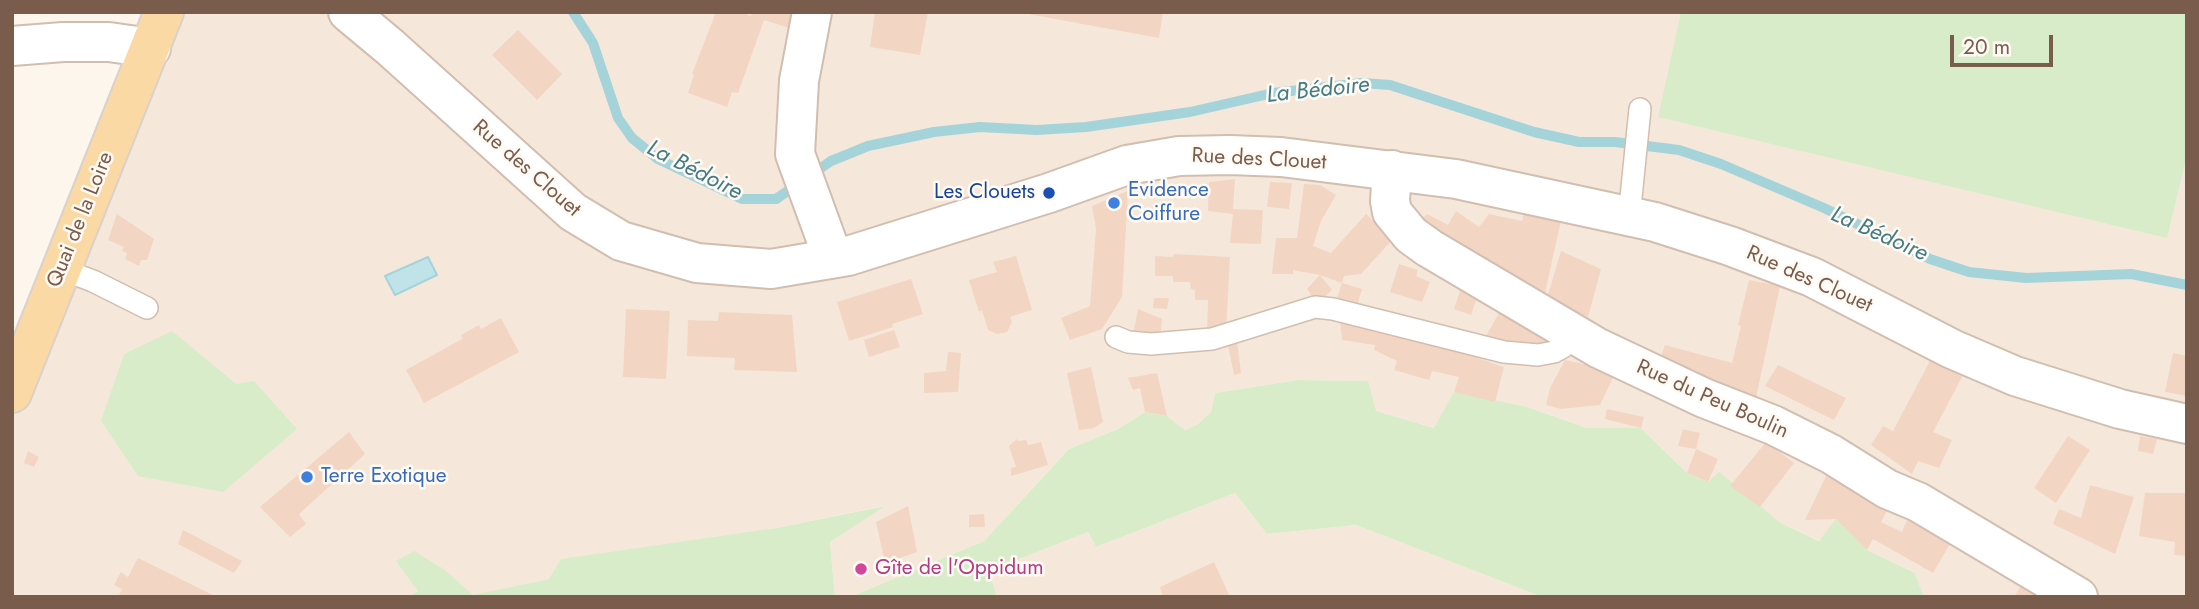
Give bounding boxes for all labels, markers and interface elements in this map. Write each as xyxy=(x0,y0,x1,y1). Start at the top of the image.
scale bar xyxy=(1954,21,2057,65)
text: 20 m xyxy=(1963,32,2010,62)
water label: La Bédoire xyxy=(1265,72,1371,110)
street label: Rue des Clouet xyxy=(467,115,585,223)
water label: La Bédoire xyxy=(642,135,746,207)
street label: Rue des Clouet xyxy=(1191,144,1327,176)
street label: Quai de la Loire xyxy=(42,149,120,291)
place label: Evidence Coiffure xyxy=(1128,178,1209,228)
place label: Les Clouets xyxy=(934,180,1035,206)
marker: Les Clouets xyxy=(1041,185,1057,201)
marker: Evidence Coiffure xyxy=(1106,195,1122,211)
water label: La Bédoire xyxy=(1826,201,1932,269)
street label: Rue des Clouet xyxy=(1742,241,1876,319)
street label: Rue du Peu Boulin xyxy=(1632,355,1792,445)
place label: Terre Exotique xyxy=(321,464,447,490)
marker: Terre Exotique xyxy=(299,469,315,485)
place label: Gîte de l'Oppidum xyxy=(875,556,1044,582)
marker: Gîte de l'Oppidum xyxy=(853,561,869,577)

